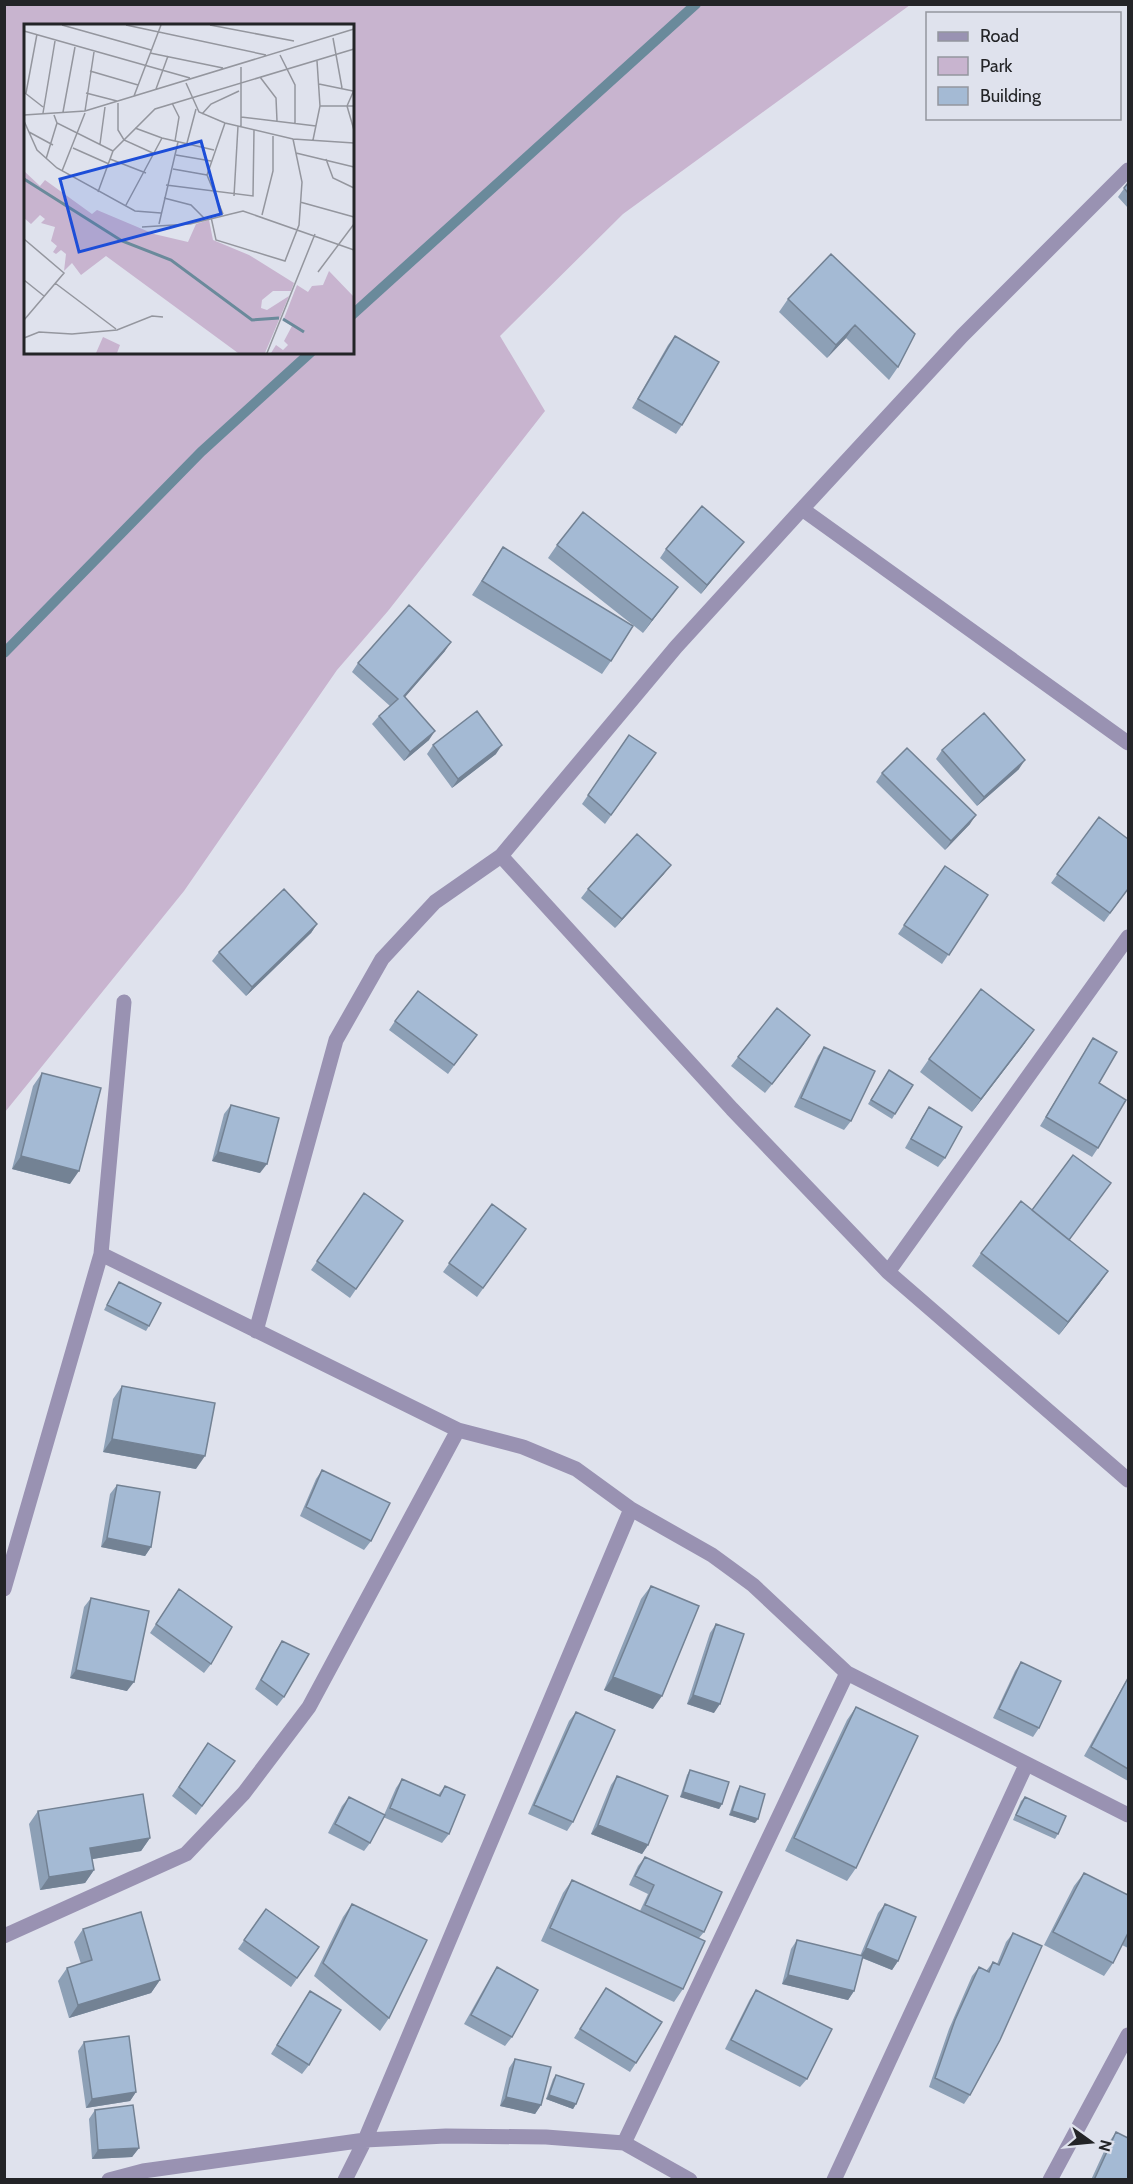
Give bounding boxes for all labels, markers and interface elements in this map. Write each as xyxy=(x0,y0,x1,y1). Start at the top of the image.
legend xyxy=(926,12,1121,120)
inset map xyxy=(24,24,354,354)
text: Road xyxy=(980,25,1019,47)
text: Park xyxy=(980,55,1013,77)
text: Building xyxy=(980,85,1042,107)
north arrow xyxy=(1061,2112,1121,2172)
text: N xyxy=(1094,2138,1116,2154)

